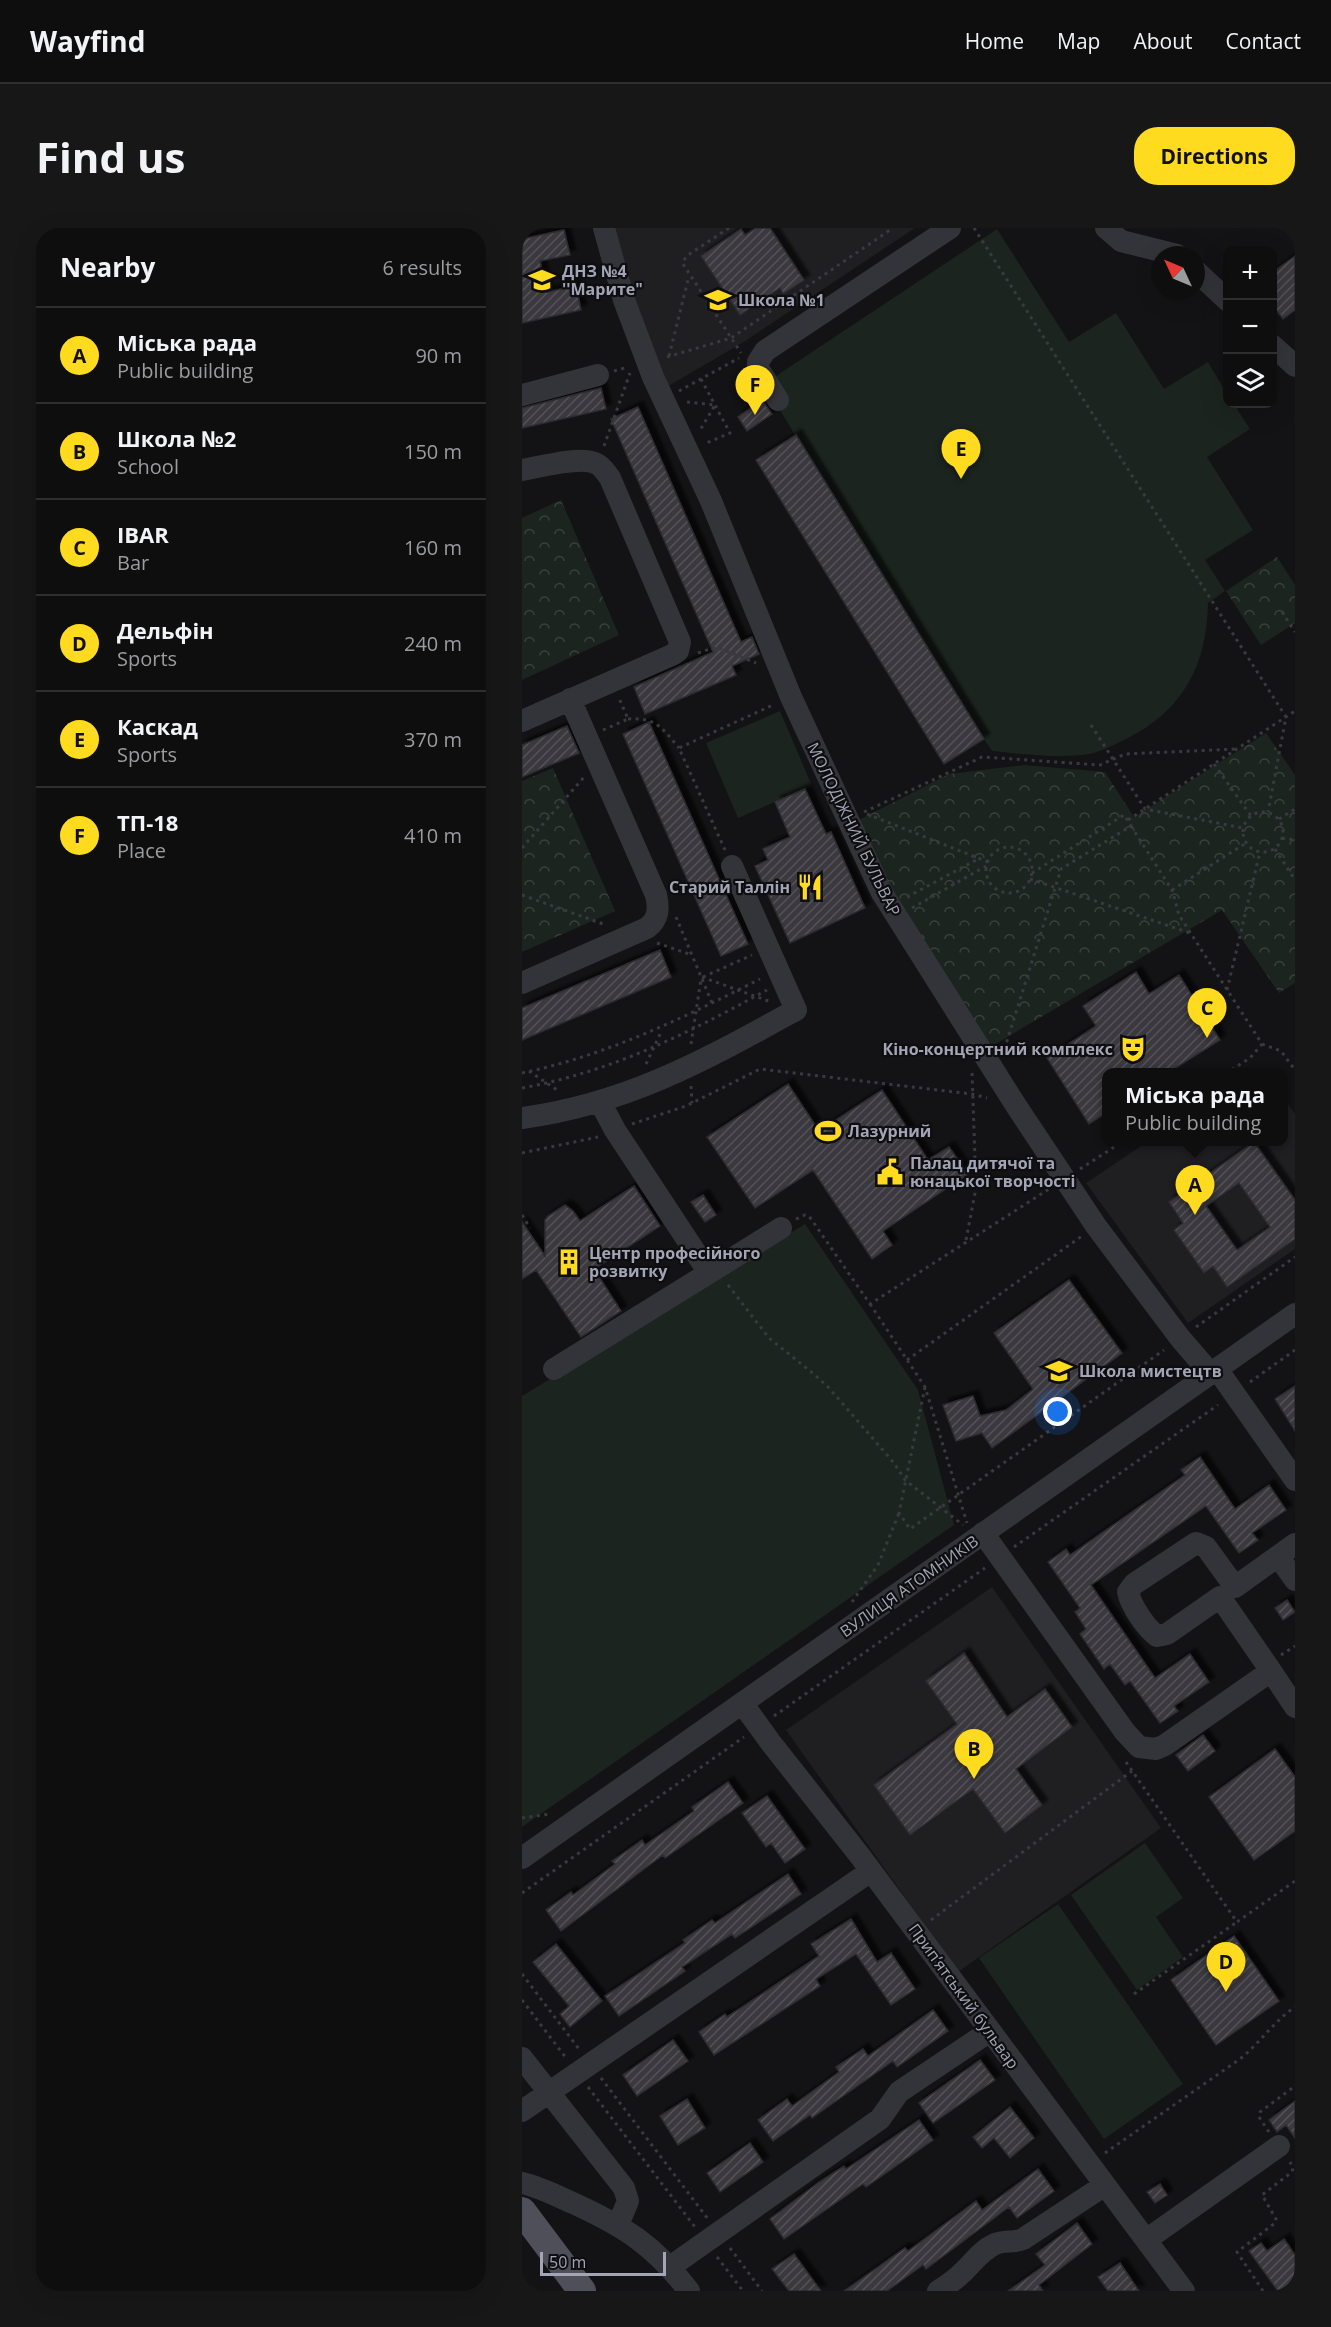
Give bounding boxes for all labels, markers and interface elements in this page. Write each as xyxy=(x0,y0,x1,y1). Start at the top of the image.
text: Wayfind xyxy=(30,22,145,60)
text: Home xyxy=(965,27,1024,55)
text: Map xyxy=(1057,27,1100,55)
text: About xyxy=(1133,27,1193,55)
text: Contact xyxy=(1226,27,1301,55)
button: Directions xyxy=(1134,127,1295,185)
text: Find us xyxy=(36,128,185,185)
north arrow xyxy=(1151,246,1205,300)
map controls xyxy=(1223,246,1277,408)
button: + xyxy=(1223,246,1277,300)
text: Nearby xyxy=(60,249,155,285)
text: 6 results xyxy=(382,254,462,281)
place label: ДНЗ №4 ''Марите" xyxy=(562,260,643,300)
school or university icon: ДНЗ №4 ''Марите" xyxy=(527,265,557,295)
school or university icon: Школа №1 xyxy=(703,285,733,315)
place label: Школа №1 xyxy=(738,289,825,311)
button: − xyxy=(1223,300,1277,354)
text: Міська рада xyxy=(117,327,257,357)
text: A xyxy=(73,342,86,369)
text: 90 m xyxy=(415,342,462,369)
button: layers xyxy=(1223,354,1277,408)
text: Public building xyxy=(117,357,253,384)
pin: F xyxy=(736,366,774,415)
text: Школа №2 xyxy=(117,423,236,453)
pin: E xyxy=(942,430,980,479)
text: B xyxy=(73,438,86,465)
text: 150 m xyxy=(404,438,462,465)
text: School xyxy=(117,453,179,480)
text: IBAR xyxy=(117,519,169,549)
text: C xyxy=(73,534,86,561)
text: 160 m xyxy=(404,534,462,561)
text: Bar xyxy=(117,549,149,576)
text: Дельфін xyxy=(117,615,214,645)
text: D xyxy=(72,630,87,657)
text: 240 m xyxy=(404,630,462,657)
text: Sports xyxy=(117,645,177,672)
text: Каскад xyxy=(117,711,198,741)
text: E xyxy=(74,726,85,753)
text: 370 m xyxy=(404,726,462,753)
street label: МОЛОДІЖНИЙ БУЛЬВАР xyxy=(802,738,906,920)
text: Sports xyxy=(117,741,177,768)
text: ТП-18 xyxy=(117,807,178,837)
text: F xyxy=(74,822,85,849)
text: 410 m xyxy=(404,822,462,849)
text: Place xyxy=(117,837,166,864)
restaurant icon: Старий Таллін xyxy=(795,872,825,902)
place label: Старий Таллін xyxy=(669,876,790,898)
pin: C xyxy=(1188,988,1226,1038)
theatre icon: Кіно-концертний комплекс xyxy=(1118,1034,1148,1064)
place label: Кіно-концертний комплекс xyxy=(882,1038,1113,1060)
popup xyxy=(1102,1068,1288,1146)
text: Міська рада xyxy=(1125,1079,1265,1109)
text: Public building xyxy=(1125,1109,1261,1136)
sports icon: Лазурний xyxy=(813,1116,843,1146)
place label: Лазурний xyxy=(848,1120,931,1142)
place label: Палац дитячої та юнацької творчості xyxy=(910,1152,1075,1192)
public building icon: Палац дитячої та юнацької творчості xyxy=(875,1157,905,1187)
pin: A xyxy=(1176,1166,1214,1215)
place label: Центр професійного розвитку xyxy=(589,1242,760,1282)
building icon: Центр професійного розвитку xyxy=(554,1247,584,1277)
school or university icon: Школа мистецтв xyxy=(1044,1356,1074,1386)
place label: Школа мистецтв xyxy=(1079,1360,1222,1382)
your location xyxy=(1043,1397,1072,1426)
street label: ВУЛИЦЯ АТОМНИКІВ xyxy=(836,1530,982,1642)
pin: B xyxy=(954,1730,994,1779)
street label: Припʼятський бульвар xyxy=(904,1919,1024,2073)
pin: D xyxy=(1206,1942,1246,1992)
scale bar xyxy=(540,2249,666,2276)
text: 50 m xyxy=(549,2251,586,2273)

